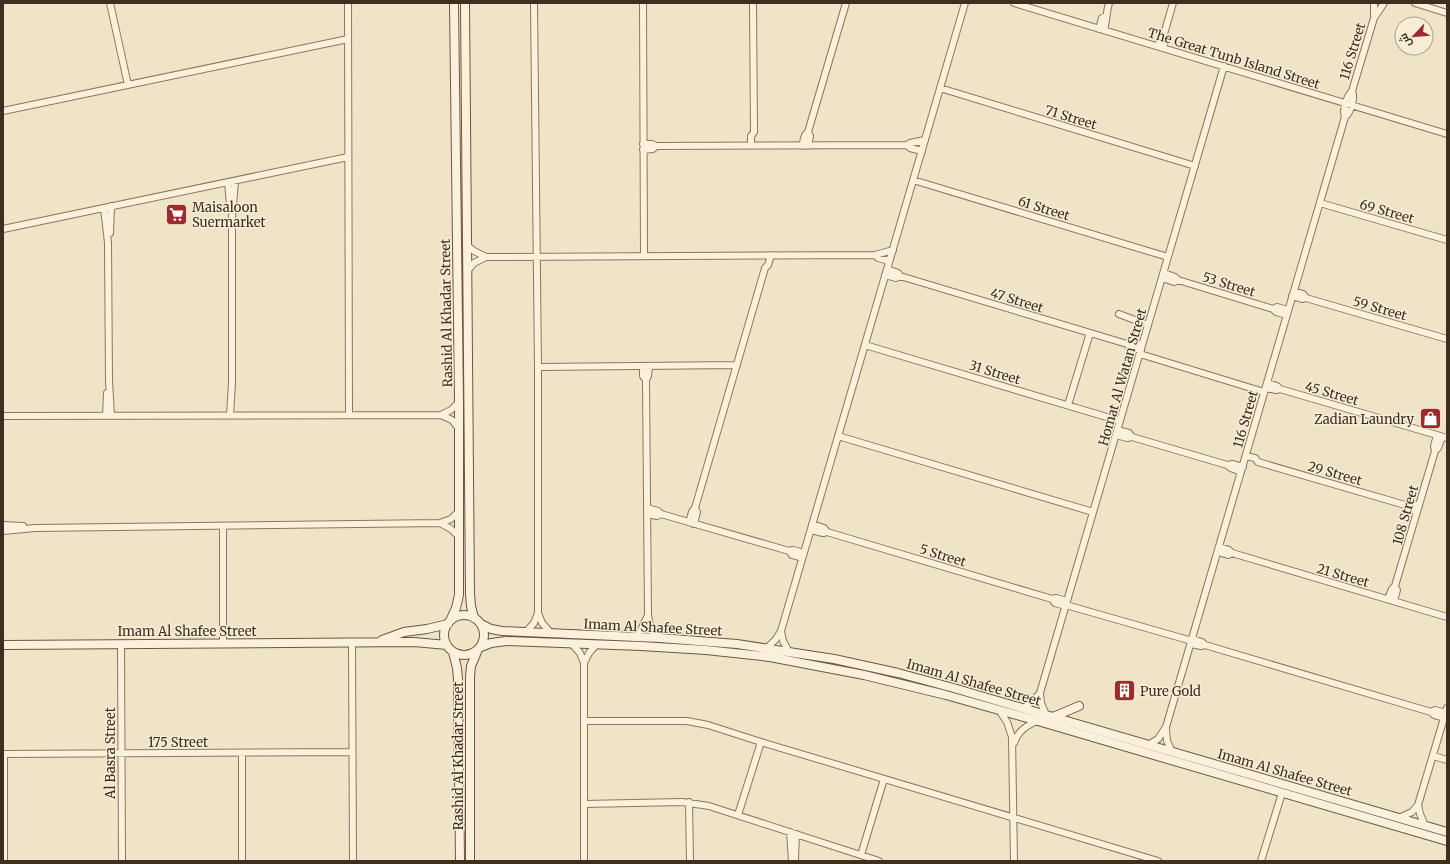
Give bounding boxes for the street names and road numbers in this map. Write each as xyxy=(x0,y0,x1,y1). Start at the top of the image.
street label: 116 Street xyxy=(1336,20,1369,82)
street label: The Great Tunb Island Street xyxy=(1146,24,1322,93)
street label: 71 Street xyxy=(1043,102,1099,133)
street label: 61 Street xyxy=(1016,193,1072,224)
street label: 69 Street xyxy=(1358,196,1416,227)
street label: Rashid Al Khadar Street xyxy=(437,239,456,387)
street label: 53 Street xyxy=(1200,268,1257,301)
street label: 47 Street xyxy=(988,284,1045,317)
street label: 59 Street xyxy=(1351,293,1409,324)
street label: Homat Al Watan Street xyxy=(1095,306,1150,448)
street label: 31 Street xyxy=(967,357,1023,388)
street label: 45 Street xyxy=(1303,378,1361,409)
street label: 116 Street xyxy=(1229,388,1262,450)
street label: 29 Street xyxy=(1306,458,1364,489)
street label: 108 Street xyxy=(1389,483,1422,547)
street label: 5 Street xyxy=(917,540,968,571)
street label: 21 Street xyxy=(1315,560,1371,591)
street label: Imam Al Shafee Street xyxy=(583,615,723,640)
street label: Imam Al Shafee Street xyxy=(117,623,257,640)
street label: Imam Al Shafee Street xyxy=(905,655,1043,710)
street label: Rashid Al Khadar Street xyxy=(450,682,467,830)
street label: Al Basra Street xyxy=(102,707,119,800)
street label: 175 Street xyxy=(148,734,208,751)
street label: Imam Al Shafee Street xyxy=(1216,745,1354,800)

